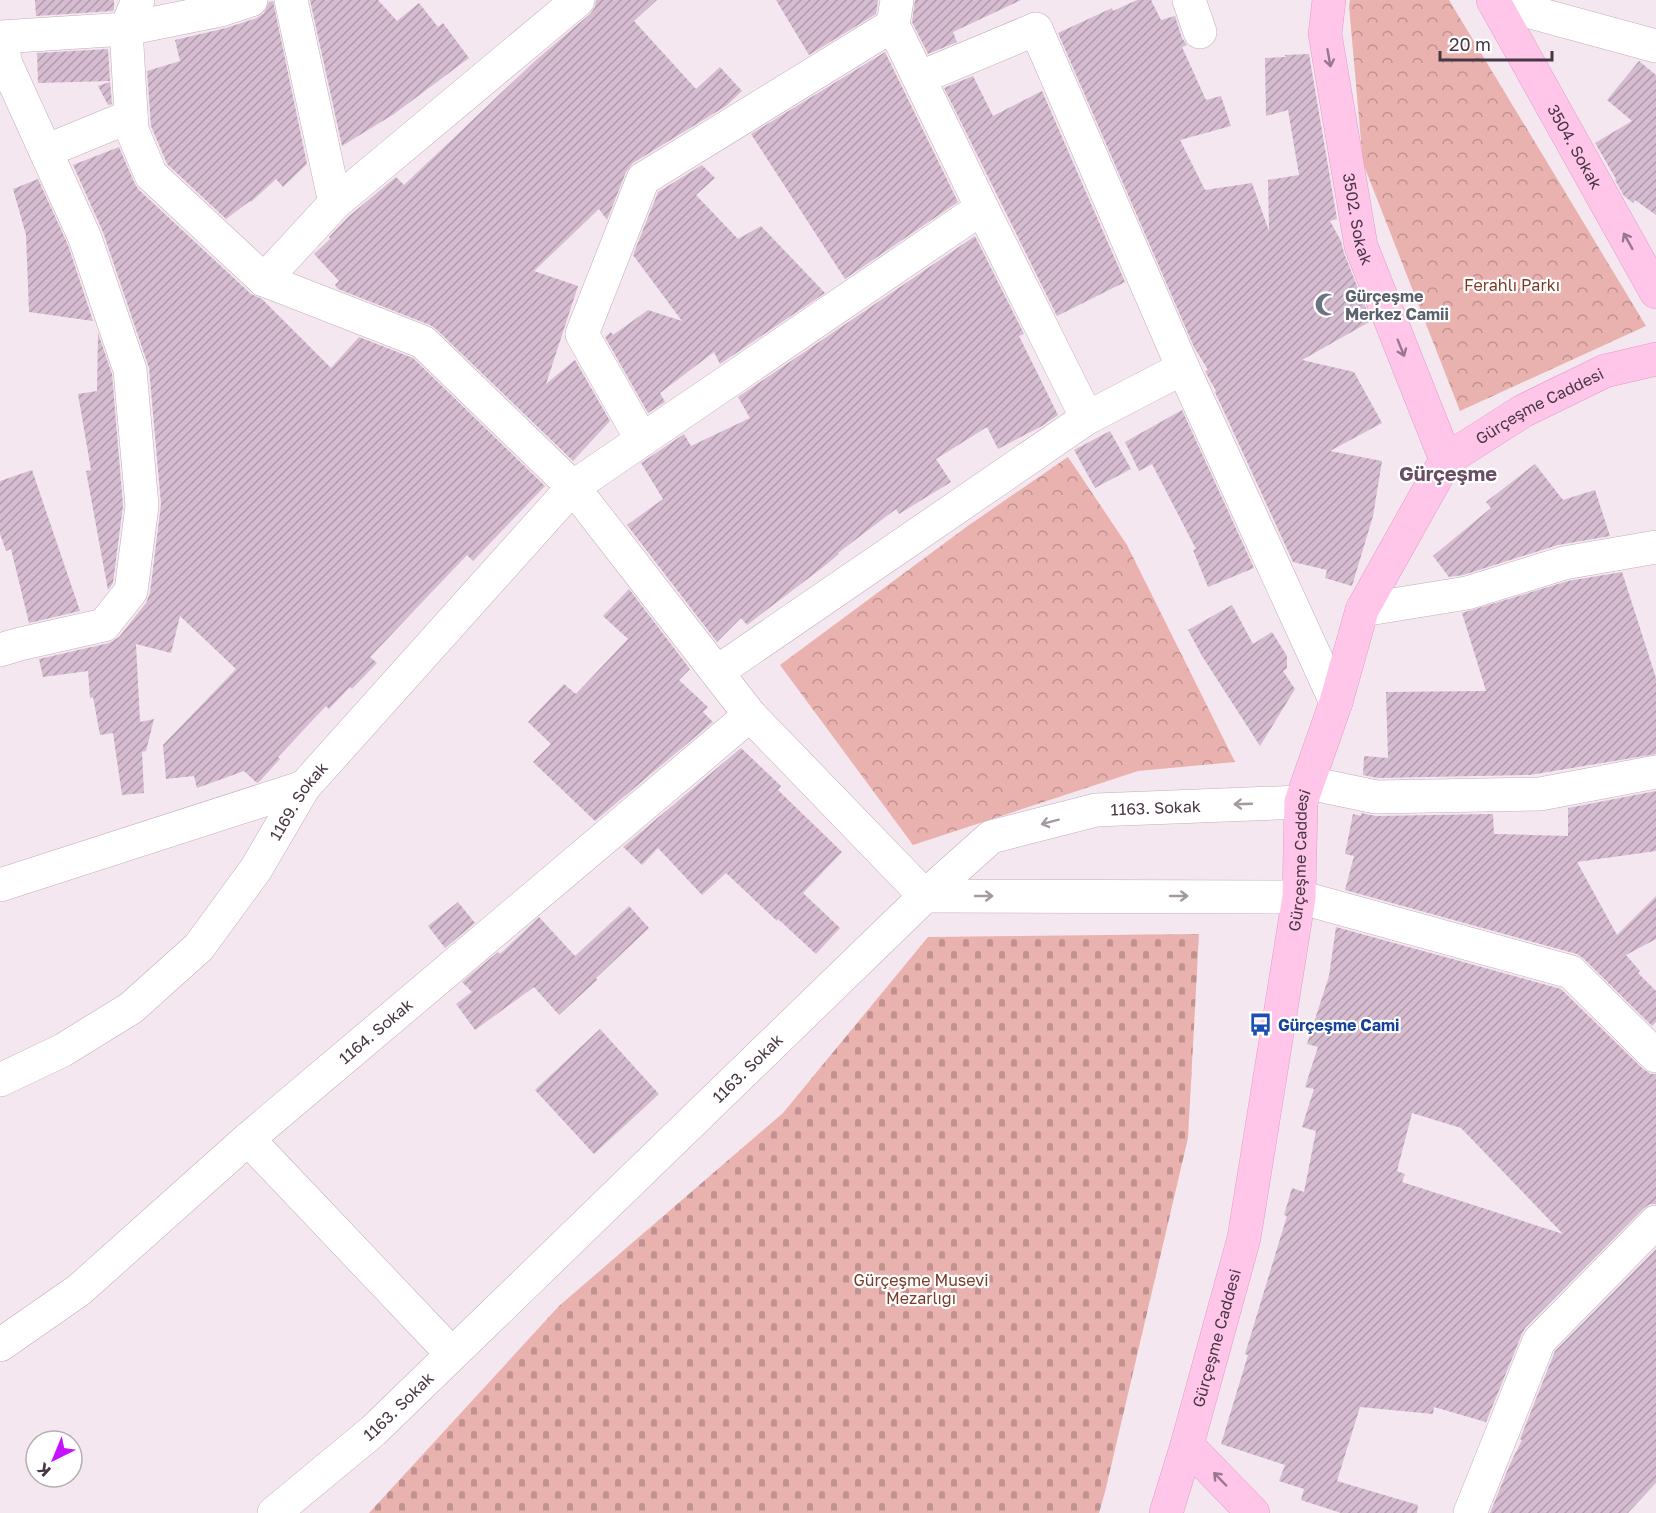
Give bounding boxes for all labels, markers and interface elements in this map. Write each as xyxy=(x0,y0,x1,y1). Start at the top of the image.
scale bar xyxy=(1440,24,1552,62)
text: 20 m xyxy=(1449,33,1491,55)
one-way arrow xyxy=(1324,48,1335,67)
street label: 3504. Sokak xyxy=(1543,101,1607,193)
street label: 3502. Sokak xyxy=(1339,171,1377,268)
one-way arrow xyxy=(1621,233,1633,250)
park label: Ferahlı Parkı xyxy=(1464,275,1560,295)
place label: Gürçeşme Merkez Camii xyxy=(1345,286,1449,324)
mosque icon: Gürçeşme Merkez Camii xyxy=(1314,292,1340,318)
one-way arrow xyxy=(1397,338,1408,356)
street label: Gürçeşme Caddesi xyxy=(1472,363,1607,449)
district label: Gürçeşme xyxy=(1399,461,1497,485)
street label: 1169. Sokak xyxy=(265,758,332,844)
street label: Gürçeşme Caddesi xyxy=(1284,786,1315,933)
street label: 1163. Sokak xyxy=(1110,796,1201,819)
one-way arrow xyxy=(1234,799,1254,810)
one-way arrow xyxy=(1040,816,1059,828)
one-way arrow xyxy=(973,890,993,902)
one-way arrow xyxy=(1168,890,1188,902)
street label: 1164. Sokak xyxy=(335,994,417,1068)
bus stop icon: Gürçeşme Cami xyxy=(1247,1012,1273,1038)
place label: Gürçeşme Cami xyxy=(1278,1015,1399,1035)
street label: 1163. Sokak xyxy=(708,1029,787,1107)
street label: Gürçeşme Caddesi xyxy=(1188,1267,1245,1410)
park label: Gürçeşme Musevi Mezarlığı xyxy=(853,1270,989,1308)
street label: 1163. Sokak xyxy=(359,1368,438,1445)
north arrow xyxy=(24,1429,84,1489)
text: K xyxy=(32,1458,55,1481)
one-way arrow xyxy=(1213,1471,1227,1486)

